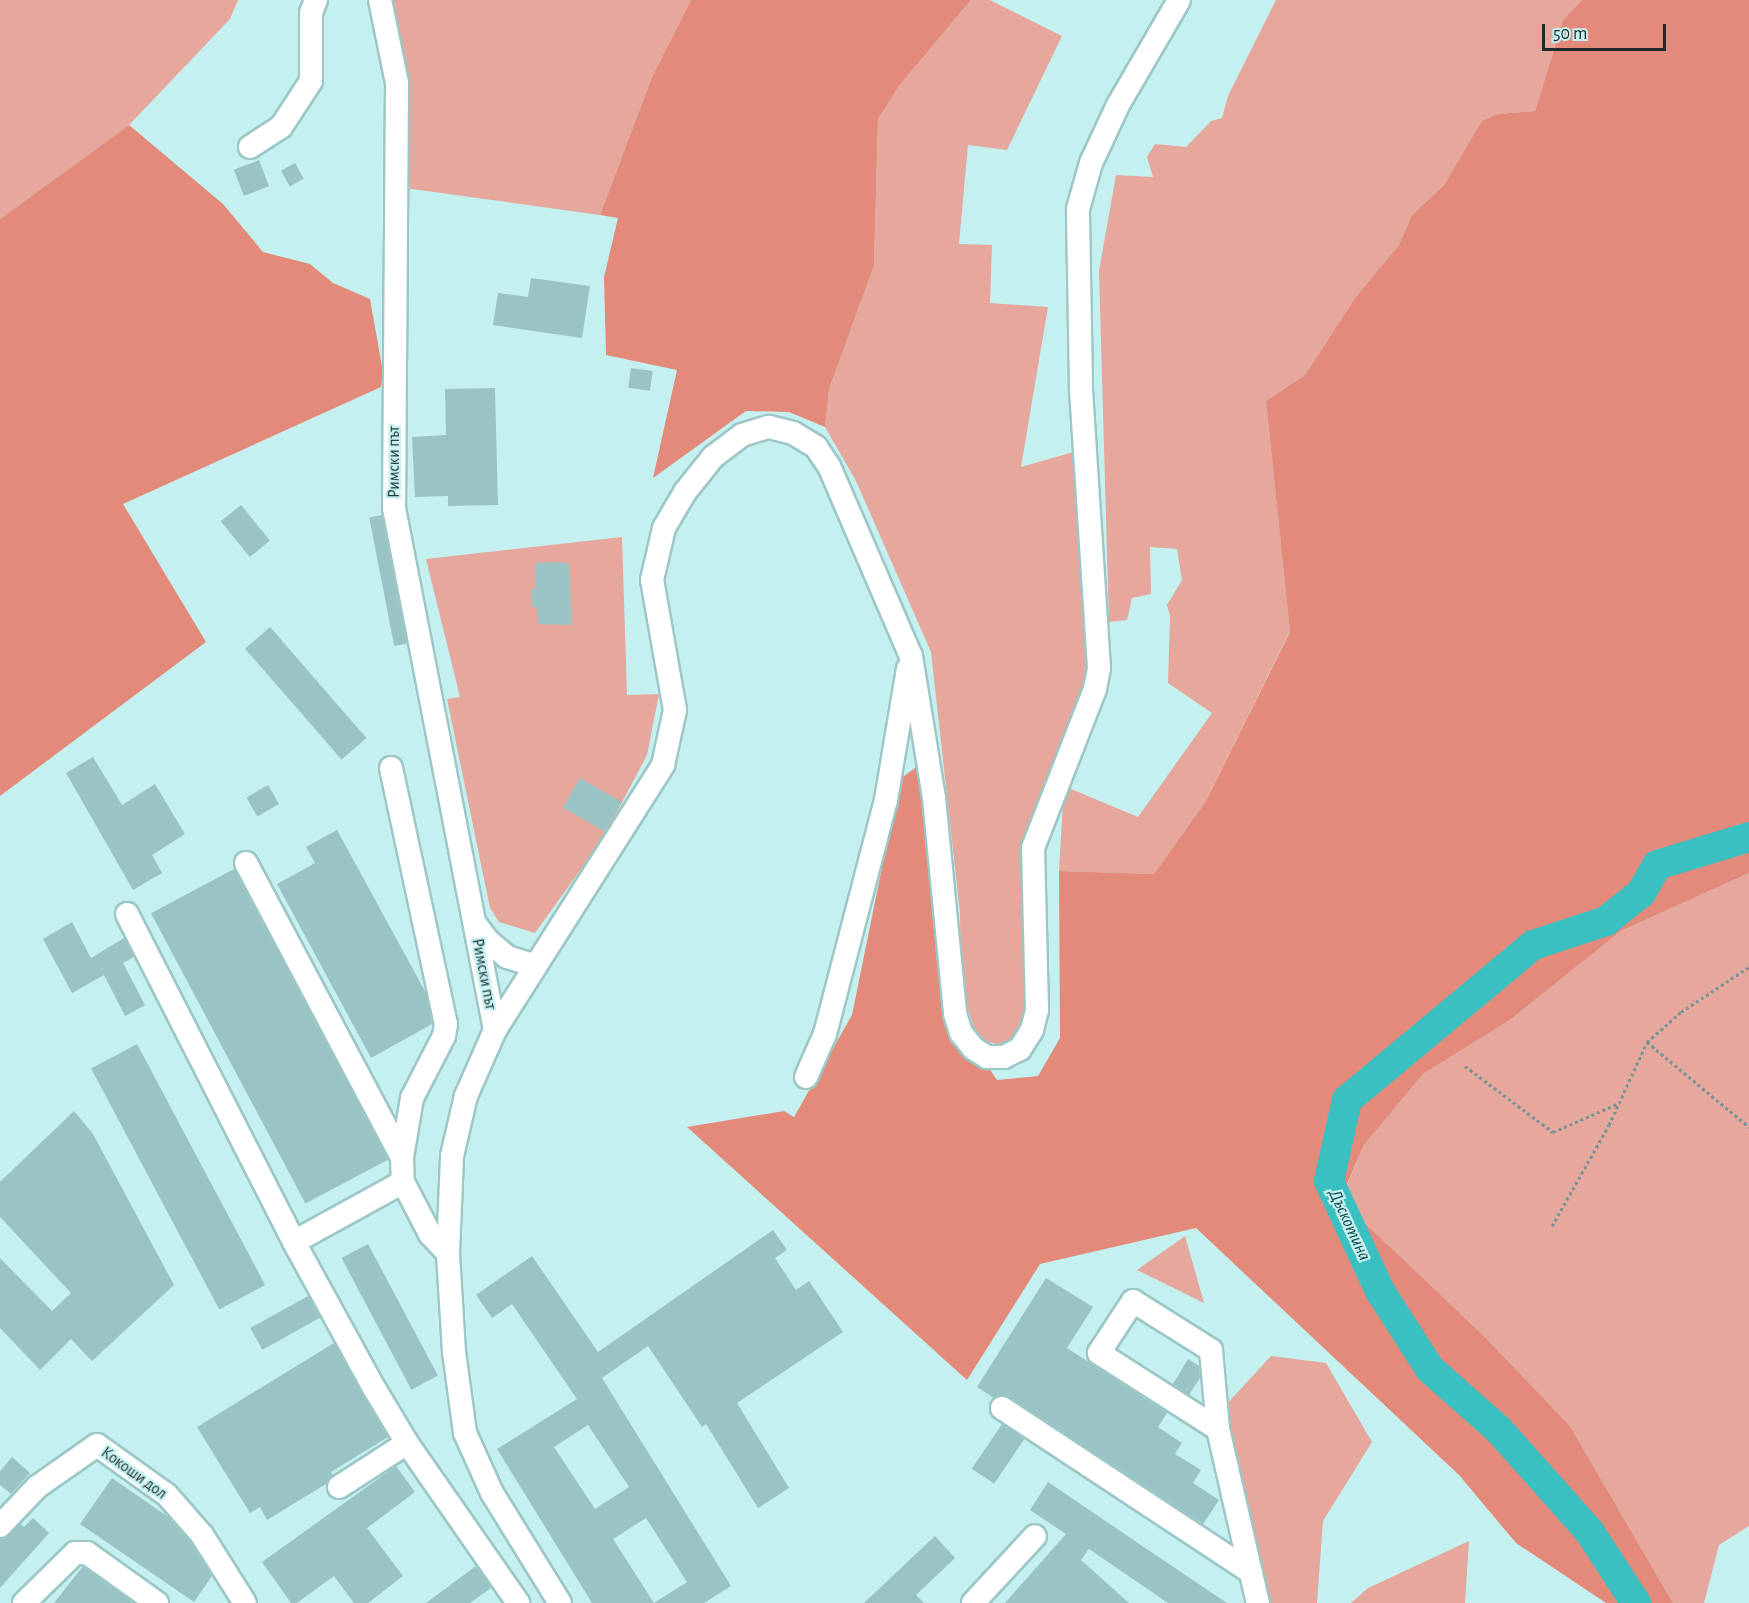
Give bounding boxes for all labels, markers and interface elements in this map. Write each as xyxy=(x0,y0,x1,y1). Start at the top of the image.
scale bar xyxy=(1545,12,1670,50)
text: 50 m xyxy=(1553,25,1587,43)
street label: Римски път xyxy=(384,426,404,498)
street label: Римски път xyxy=(468,937,500,1011)
water label: Дъскотина xyxy=(1323,1186,1375,1264)
street label: Кокоши дол xyxy=(97,1443,171,1503)

